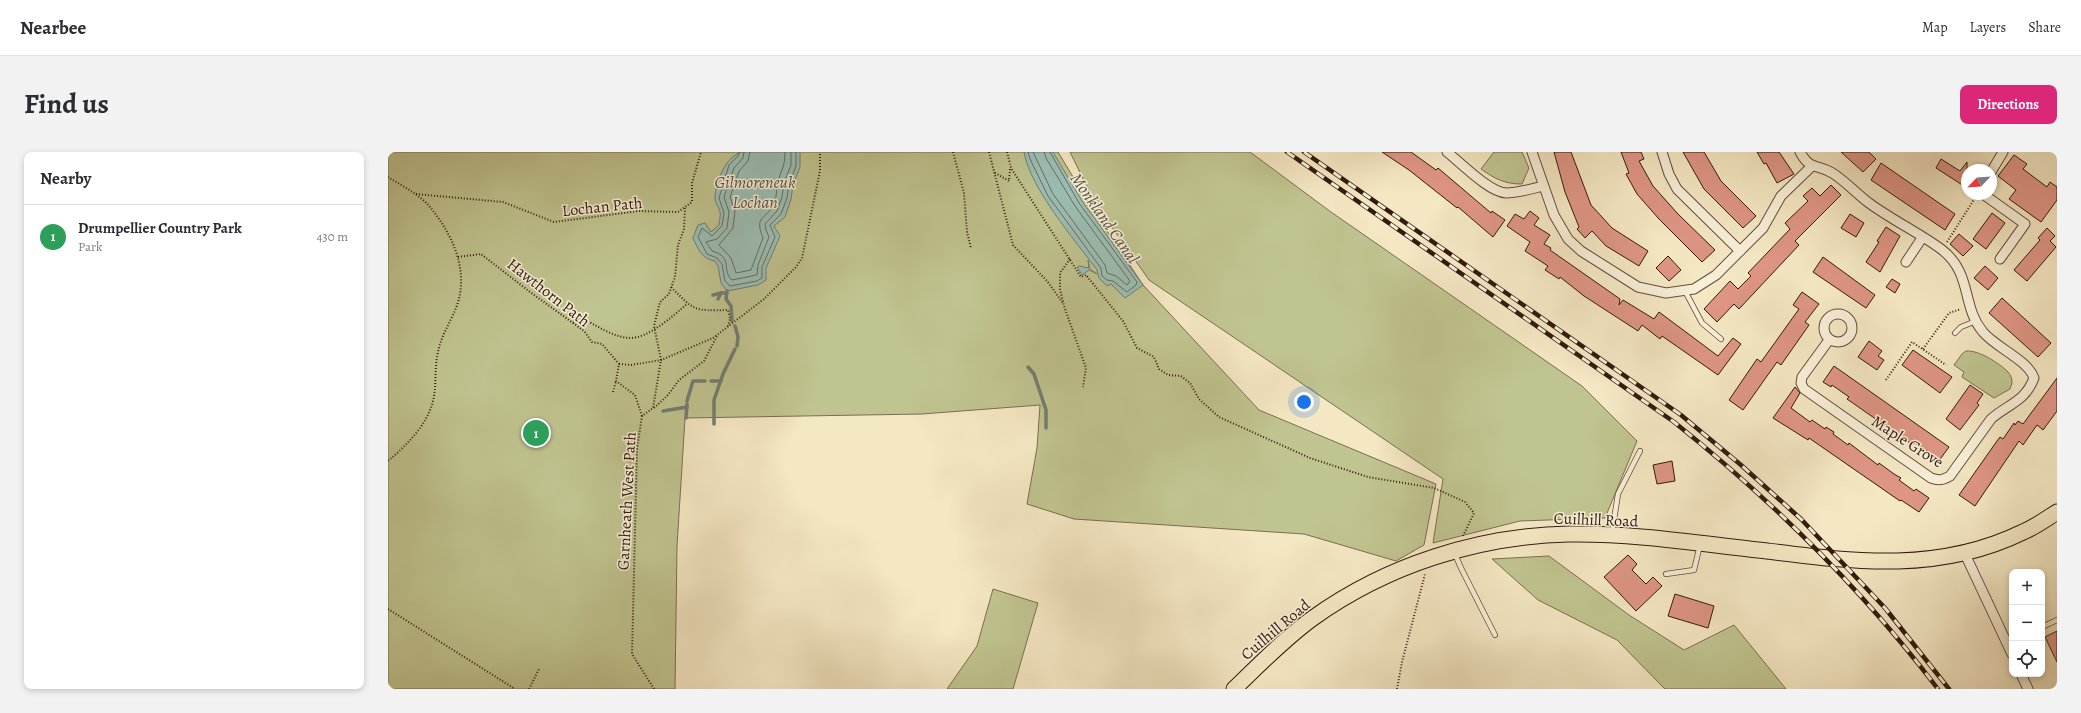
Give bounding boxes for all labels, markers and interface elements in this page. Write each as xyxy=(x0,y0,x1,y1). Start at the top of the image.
text: Nearbee xyxy=(20,15,86,41)
text: Map xyxy=(1922,18,1948,37)
text: Layers xyxy=(1970,18,2006,37)
text: Share xyxy=(2028,18,2061,37)
text: Find us xyxy=(24,85,109,123)
button: Directions xyxy=(1960,85,2057,124)
north arrow xyxy=(1961,164,1997,200)
text: Nearby xyxy=(40,167,91,190)
water label: Monkland Canal xyxy=(1065,168,1145,269)
water label: Gilmoreneuk Lochan xyxy=(715,171,796,214)
street label: Lochan Path xyxy=(561,192,644,222)
text: Drumpellier Country Park xyxy=(78,218,242,238)
text: 1 xyxy=(51,228,55,245)
text: 430 m xyxy=(316,228,348,245)
text: Park xyxy=(78,238,102,255)
street label: Hawthorn Path xyxy=(502,253,595,332)
your location xyxy=(1294,392,1314,412)
street label: Maple Grove xyxy=(1867,410,1948,473)
pin: 1 xyxy=(523,418,549,448)
street label: Garnheath West Path xyxy=(612,431,642,571)
street label: Cuilhill Road xyxy=(1553,508,1639,532)
map controls xyxy=(2009,569,2045,677)
button: + xyxy=(2009,569,2045,605)
street label: Cuilhill Road xyxy=(1236,594,1315,665)
button: − xyxy=(2009,605,2045,641)
button: locate xyxy=(2009,641,2045,677)

